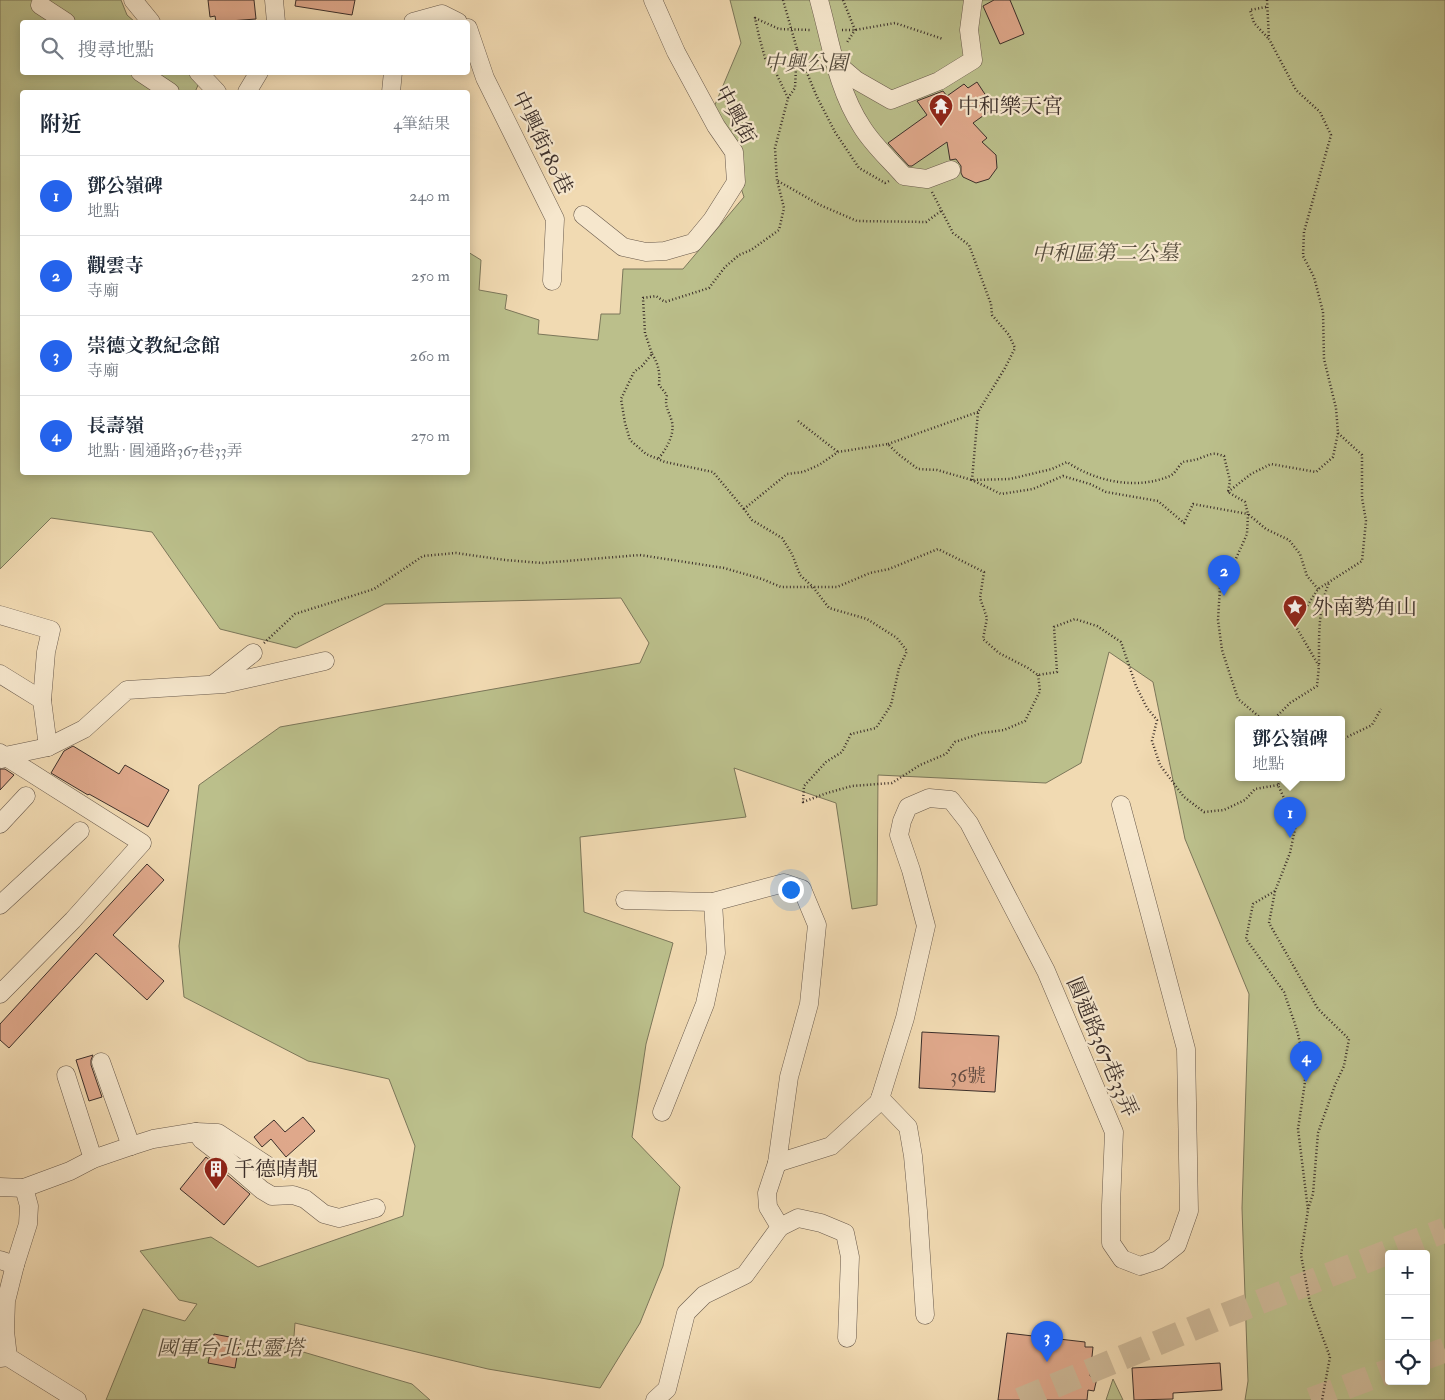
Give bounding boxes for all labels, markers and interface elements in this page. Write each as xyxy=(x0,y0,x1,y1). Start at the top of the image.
search box xyxy=(20,20,470,75)
icon: search xyxy=(38,34,66,62)
text: 搜尋地點 xyxy=(78,38,154,62)
park label: 中興公園 xyxy=(764,50,851,77)
street label: 中興街 xyxy=(708,81,762,149)
street label: 中興街180巷 xyxy=(505,87,579,199)
temple icon: 中和樂天宮 xyxy=(928,93,954,127)
place label: 中和樂天宮 xyxy=(958,93,1063,120)
text: 附近 xyxy=(40,111,82,138)
text: 4筆結果 xyxy=(393,114,450,134)
text: 鄧公嶺碑 xyxy=(87,174,163,198)
text: 1 xyxy=(53,186,59,206)
text: 240 m xyxy=(409,186,450,206)
text: 地點 xyxy=(87,201,119,221)
park label: 中和區第二公墓 xyxy=(1032,240,1181,267)
text: 觀雲寺 xyxy=(87,254,144,278)
text: 2 xyxy=(52,266,60,286)
text: 250 m xyxy=(411,266,450,286)
text: 寺廟 xyxy=(87,281,119,301)
text: 崇德文教紀念館 xyxy=(87,334,220,358)
text: 3 xyxy=(53,346,59,366)
text: 260 m xyxy=(410,346,450,366)
text: 寺廟 xyxy=(87,361,119,381)
text: 長壽嶺 xyxy=(87,414,144,438)
text: 4 xyxy=(52,426,60,446)
text: 270 m xyxy=(411,426,450,446)
text: 地點 · 圓通路367巷33弄 xyxy=(87,441,243,461)
pin: 2 xyxy=(1208,555,1240,596)
place icon: 外南勢角山 xyxy=(1282,594,1308,628)
place label: 外南勢角山 xyxy=(1312,594,1417,621)
popup xyxy=(1235,716,1345,781)
text: 鄧公嶺碑 xyxy=(1252,727,1328,751)
text: 地點 xyxy=(1252,754,1284,774)
pin: 1 xyxy=(1274,797,1306,838)
your location xyxy=(778,877,804,903)
street label: 圓通路367巷33弄 xyxy=(1060,973,1144,1121)
pin: 4 xyxy=(1290,1041,1322,1082)
house number: 36號 xyxy=(950,1064,986,1088)
building icon: 千德晴靚 xyxy=(203,1156,229,1190)
place label: 千德晴靚 xyxy=(234,1156,318,1183)
map controls xyxy=(1385,1250,1430,1385)
button: + xyxy=(1385,1250,1430,1295)
button: − xyxy=(1385,1295,1430,1340)
pin: 3 xyxy=(1031,1321,1063,1362)
park label: 國軍台北忠靈塔 xyxy=(157,1335,306,1362)
button: locate xyxy=(1385,1340,1430,1385)

